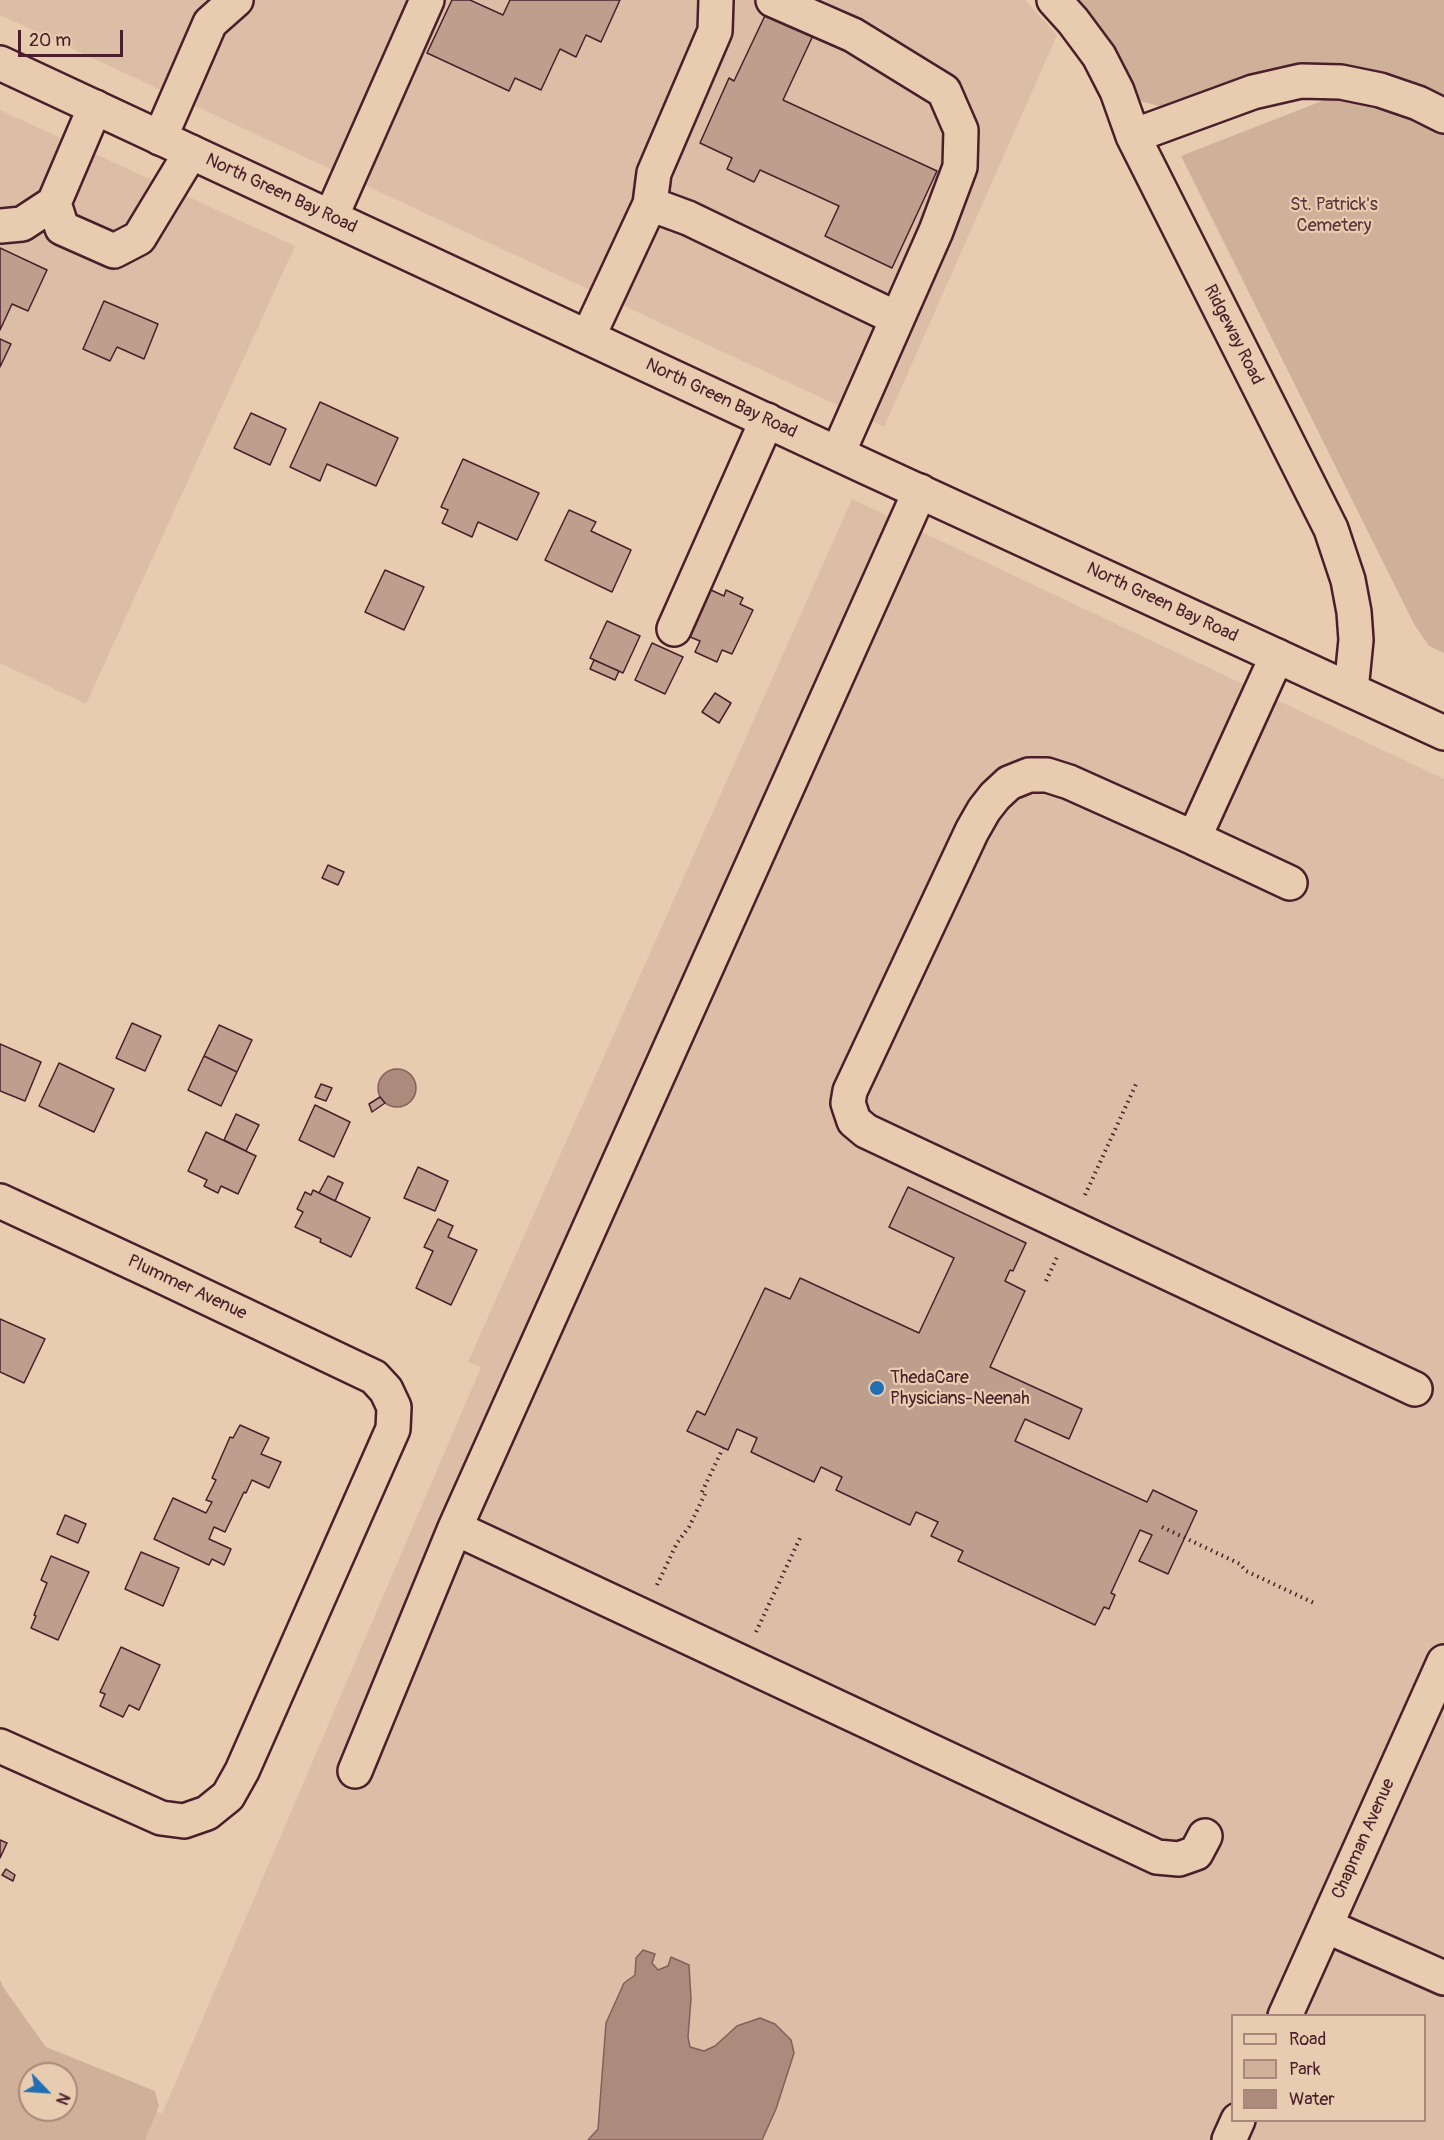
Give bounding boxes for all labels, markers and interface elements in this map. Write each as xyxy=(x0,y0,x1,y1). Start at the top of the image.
scale bar xyxy=(21,18,126,56)
text: 20 m xyxy=(29,29,71,52)
street label: North Green Bay Road xyxy=(202,149,360,239)
park label: St. Patrick's Cemetery xyxy=(1290,194,1378,236)
street label: Ridgeway Road xyxy=(1198,281,1268,389)
street label: North Green Bay Road xyxy=(642,354,800,444)
street label: North Green Bay Road xyxy=(1083,558,1241,648)
street label: Plummer Avenue xyxy=(124,1251,250,1325)
place label: ThedaCare Physicians-Neenah xyxy=(890,1367,1030,1410)
marker: ThedaCare Physicians-Neenah xyxy=(868,1379,886,1397)
street label: Chapman Avenue xyxy=(1328,1775,1400,1903)
legend xyxy=(1231,2014,1426,2122)
text: Road xyxy=(1289,2028,1326,2051)
text: Park xyxy=(1289,2058,1321,2081)
north arrow xyxy=(18,2062,78,2122)
text: Water xyxy=(1289,2088,1335,2111)
text: N xyxy=(51,2090,74,2108)

